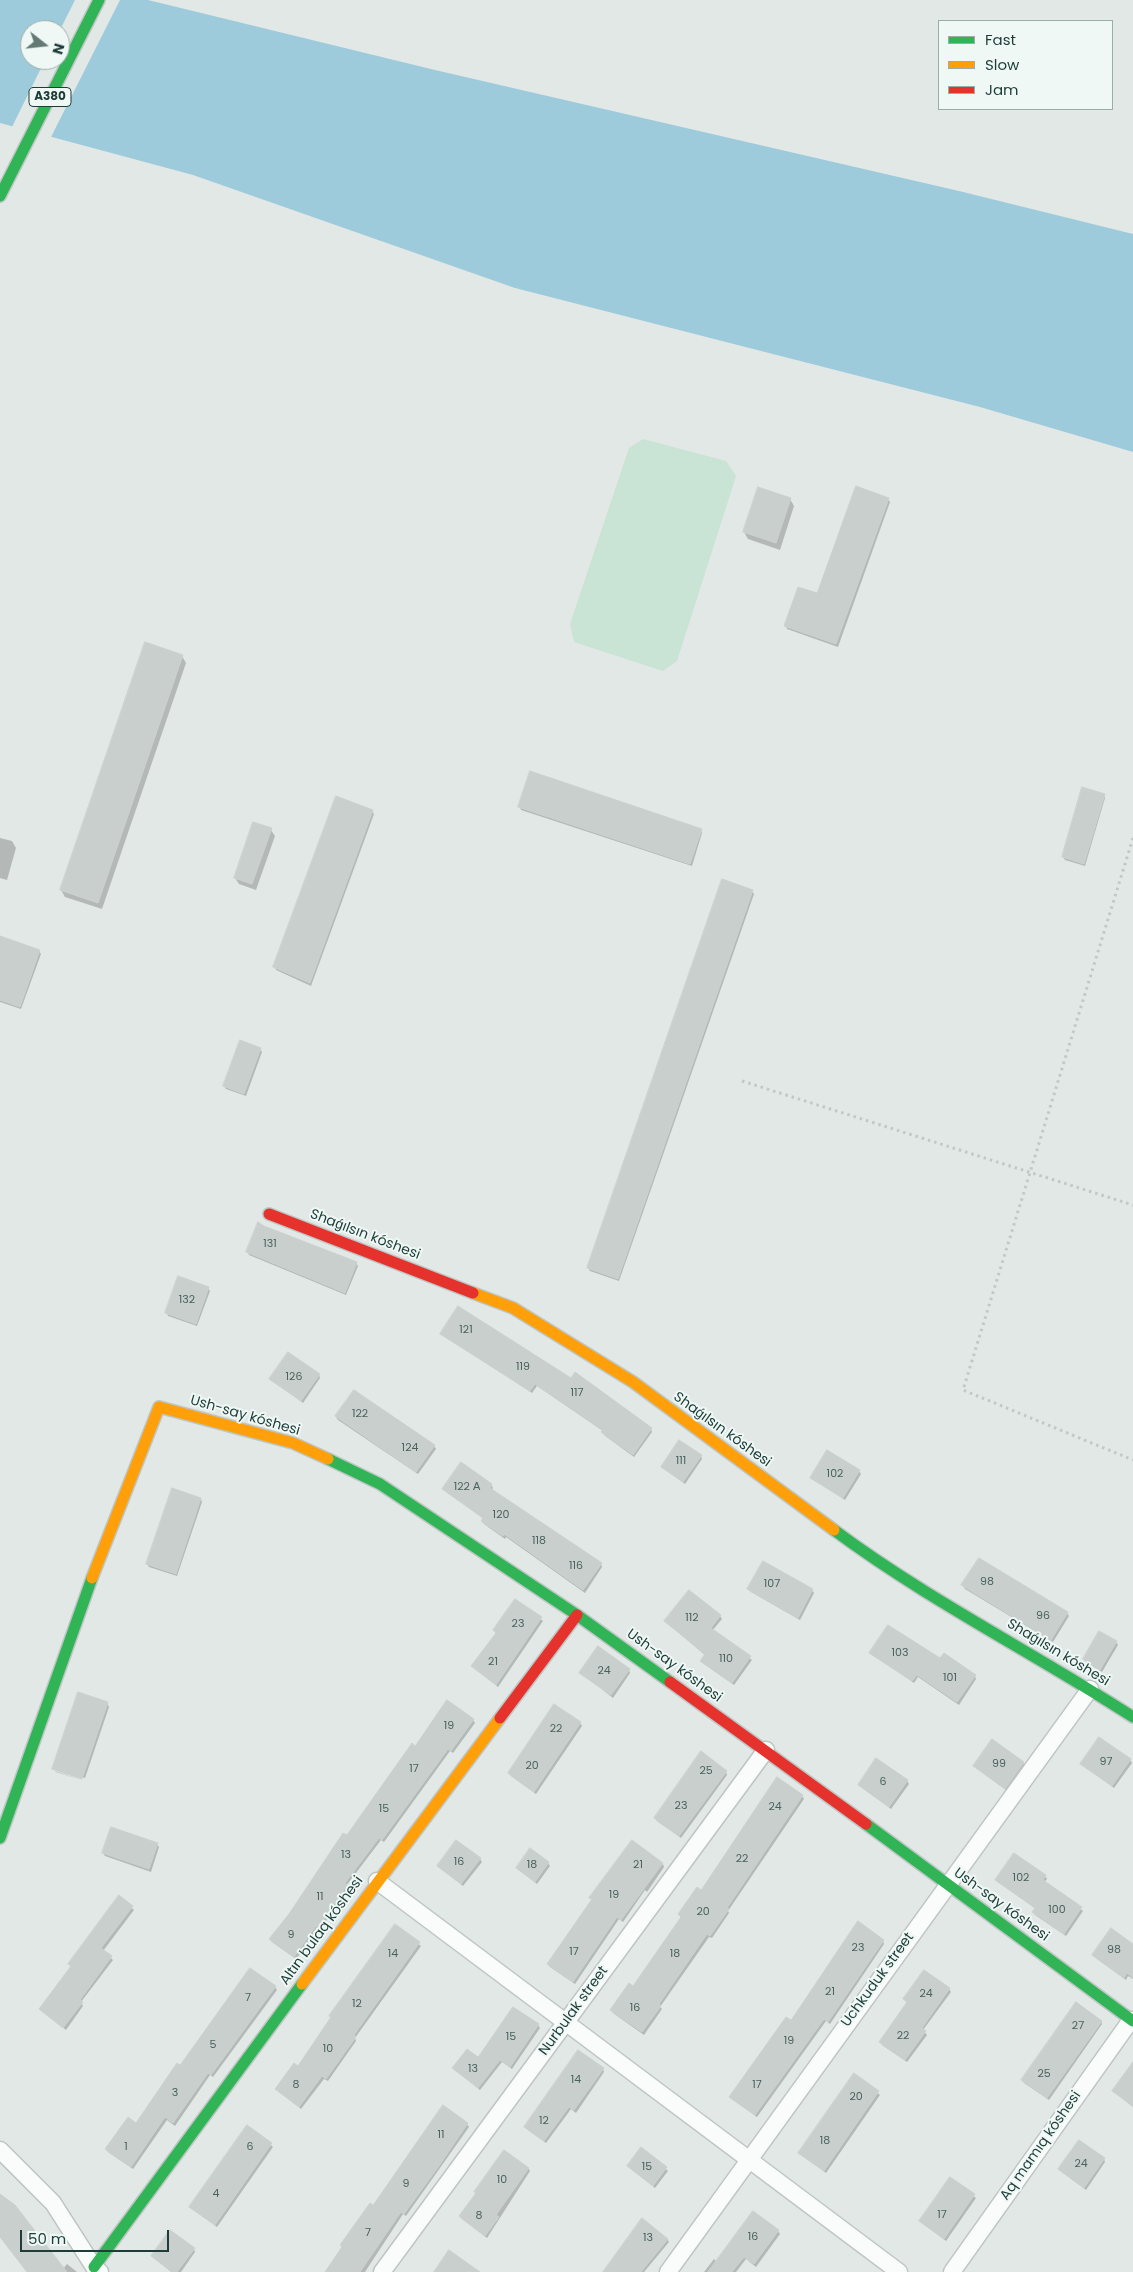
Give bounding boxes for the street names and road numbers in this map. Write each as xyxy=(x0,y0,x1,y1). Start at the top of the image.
road number: A380 xyxy=(29,88,71,106)
street label: Shaǵılsın kóshesi xyxy=(308,1206,422,1264)
street label: Shaǵılsın kóshesi xyxy=(670,1389,774,1471)
street label: Ush-say kóshesi xyxy=(188,1392,302,1440)
street label: Shaǵılsın kóshesi xyxy=(1004,1616,1112,1690)
street label: Ush-say kóshesi xyxy=(623,1626,725,1706)
street label: Ush-say kóshesi xyxy=(950,1865,1052,1945)
street label: Altın bulaq kóshesi xyxy=(277,1873,367,1989)
street label: Uchkuduk street xyxy=(838,1930,918,2030)
street label: Nurbulak street xyxy=(536,1963,612,2059)
street label: Aq mamıq kóshesi xyxy=(997,2088,1085,2204)

